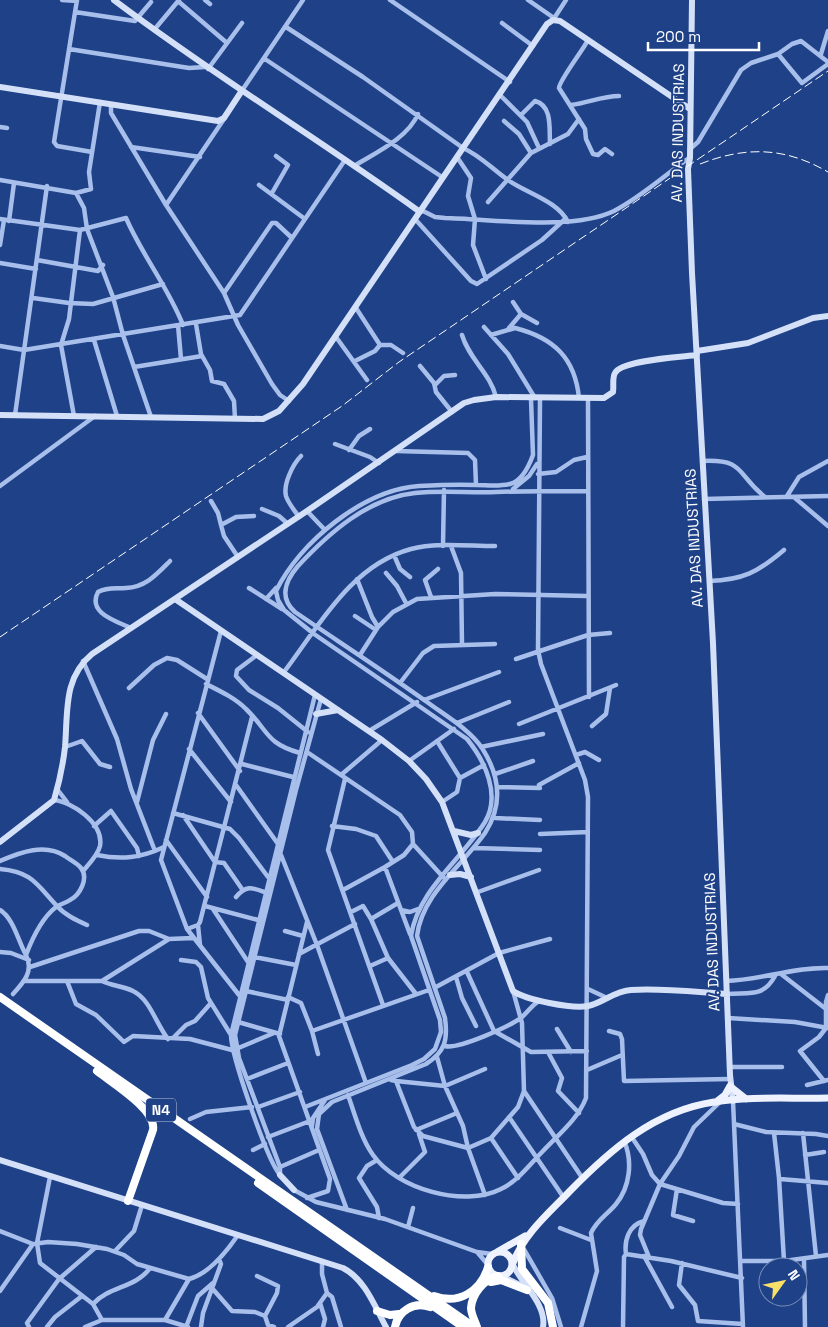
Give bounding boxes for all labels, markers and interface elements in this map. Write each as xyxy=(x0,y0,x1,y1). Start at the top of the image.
scale bar xyxy=(648,20,759,52)
text: 200 m xyxy=(656,27,701,46)
street label: AV. DAS INDUSTRIAS xyxy=(667,63,688,203)
street label: AV. DAS INDUSTRIAS xyxy=(680,468,707,608)
street label: AV. DAS INDUSTRIAS xyxy=(700,872,723,1012)
road number: N4 xyxy=(146,1098,176,1122)
north arrow xyxy=(758,1257,808,1307)
text: N xyxy=(784,1266,804,1284)

